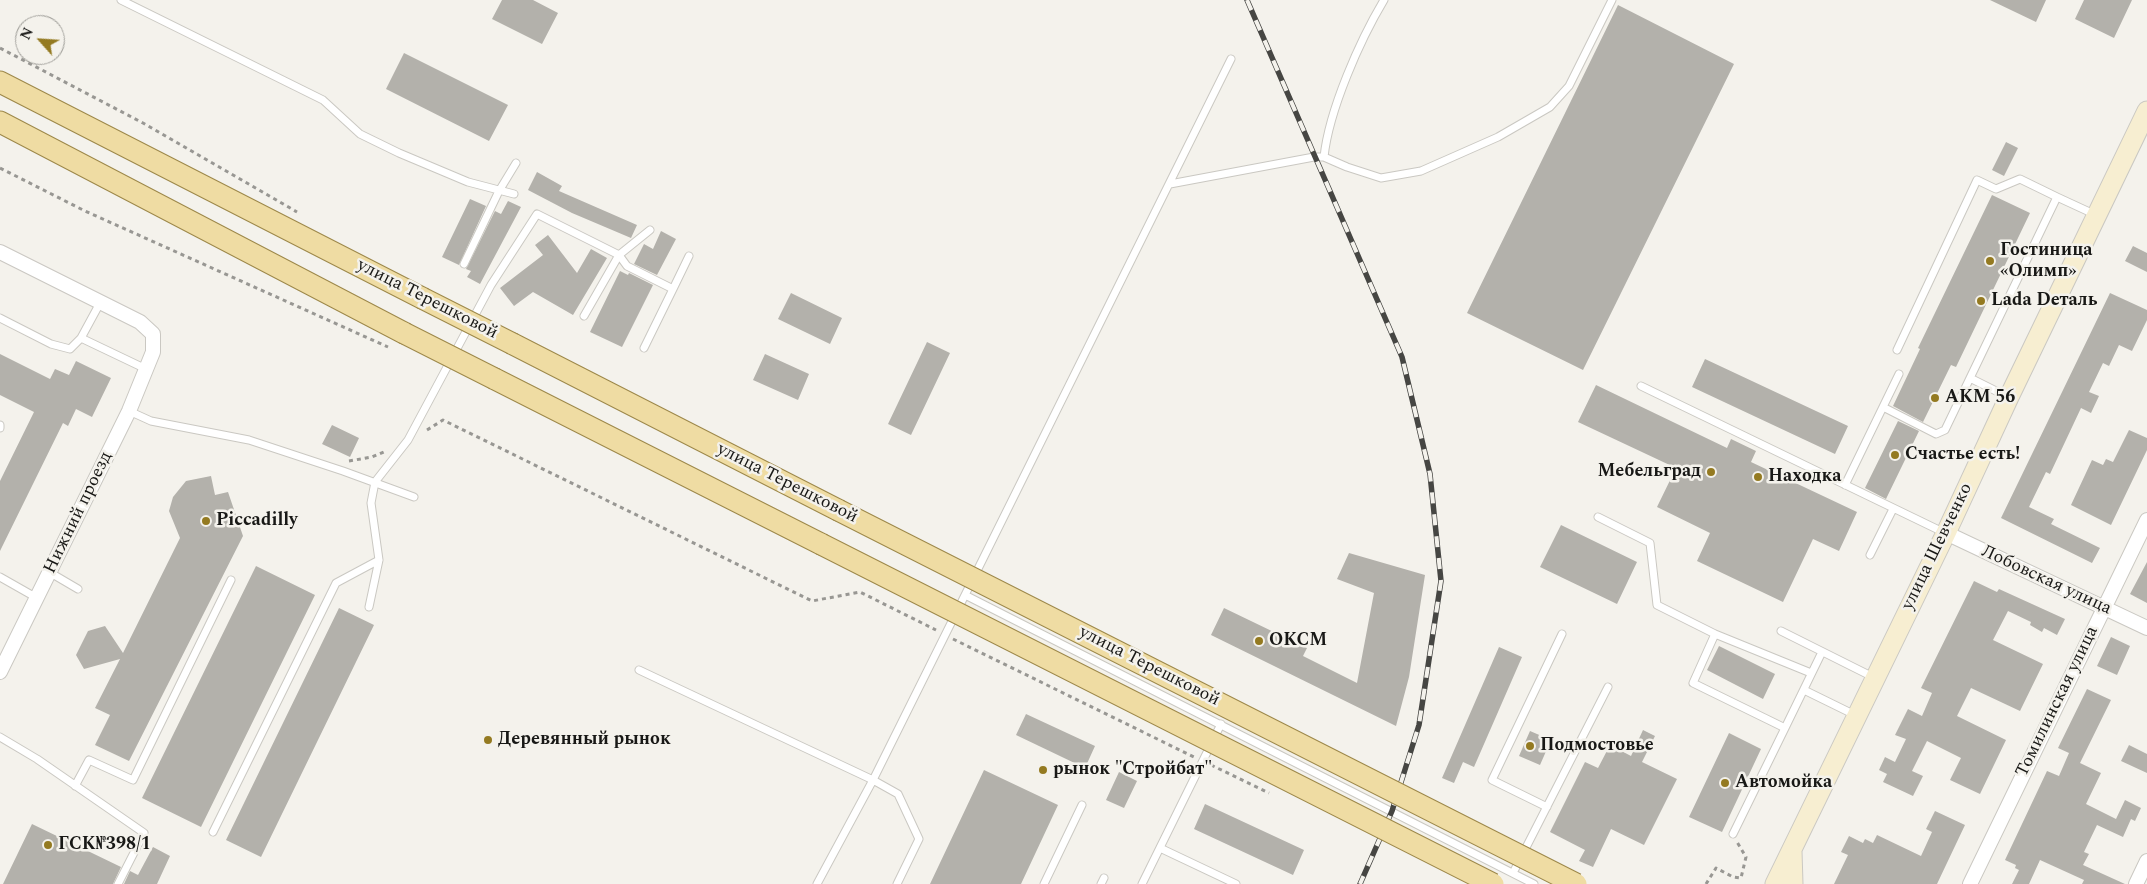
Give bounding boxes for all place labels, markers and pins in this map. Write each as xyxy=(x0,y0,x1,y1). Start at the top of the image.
place label: Гостиница «Олимп» xyxy=(2000,240,2093,282)
marker: Гостиница «Олимп» xyxy=(1984,255,1996,267)
place label: Lada Dеталь xyxy=(1991,290,2097,312)
marker: Lada Dеталь xyxy=(1975,295,1987,307)
place label: АКМ 56 xyxy=(1945,387,2015,409)
marker: АКМ 56 xyxy=(1929,392,1941,404)
place label: Счастье есть! xyxy=(1905,444,2020,466)
marker: Счастье есть! xyxy=(1889,449,1901,461)
place label: Мебельград xyxy=(1597,461,1701,483)
marker: Мебельград xyxy=(1705,466,1717,478)
place label: Находка xyxy=(1768,466,1841,488)
marker: Находка xyxy=(1752,471,1764,483)
place label: Piccadilly xyxy=(216,510,298,532)
marker: Piccadilly xyxy=(200,515,212,527)
place label: ОКСМ xyxy=(1269,630,1327,652)
marker: ОКСМ xyxy=(1253,635,1265,647)
place label: Деревянный рынок xyxy=(498,729,671,751)
marker: Деревянный рынок xyxy=(482,734,494,746)
place label: Подмостовье xyxy=(1540,735,1654,757)
marker: Подмостовье xyxy=(1524,740,1536,752)
place label: рынок "Стройбат" xyxy=(1053,759,1212,781)
marker: рынок "Стройбат" xyxy=(1037,764,1049,776)
place label: Автомойка xyxy=(1735,772,1832,794)
marker: Автомойка xyxy=(1719,777,1731,789)
place label: ГСК№398/1 xyxy=(58,834,151,856)
marker: ГСК№398/1 xyxy=(42,839,54,851)

